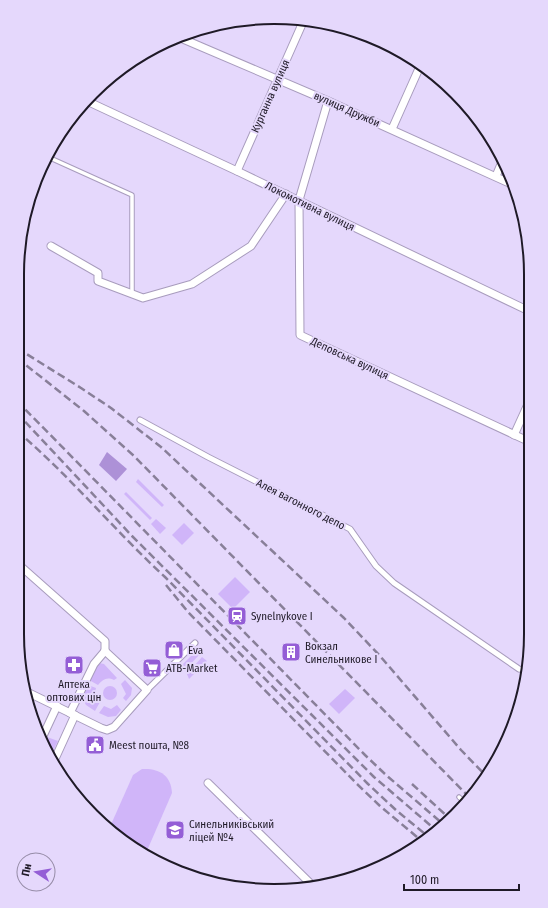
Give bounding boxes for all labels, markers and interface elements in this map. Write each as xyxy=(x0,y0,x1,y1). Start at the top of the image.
street label: Курганна вулиця xyxy=(249,58,292,135)
street label: вулиця Дружби xyxy=(312,89,382,130)
street label: Локомотивна вулиця xyxy=(263,179,357,234)
street label: Деповська вулиця xyxy=(308,334,391,382)
street label: Алея вагонного депо xyxy=(254,476,347,533)
station icon: Synelnykove I xyxy=(226,605,248,627)
place label: Synelnykove I xyxy=(251,610,313,623)
shop icon: Eva xyxy=(163,639,185,661)
place label: Вокзал Синельникове І xyxy=(305,640,377,666)
building icon: Вокзал Синельникове І xyxy=(280,641,302,663)
place label: Eva xyxy=(188,644,203,657)
pharmacy icon: Аптека оптових цін xyxy=(63,654,85,676)
supermarket icon: ATB-Market xyxy=(141,657,163,679)
place label: ATB-Market xyxy=(166,662,218,675)
place label: Аптека оптових цін xyxy=(47,678,101,704)
public building icon: Meest пошта, №8 xyxy=(84,734,106,756)
place label: Meest пошта, №8 xyxy=(109,739,189,752)
place label: Синельниківський ліцей №4 xyxy=(189,818,274,844)
school or university icon: Синельниківський ліцей №4 xyxy=(164,819,186,841)
north arrow xyxy=(16,852,56,892)
text: Пн xyxy=(19,862,34,877)
scale bar xyxy=(404,866,519,892)
text: 100 m xyxy=(410,873,439,887)

